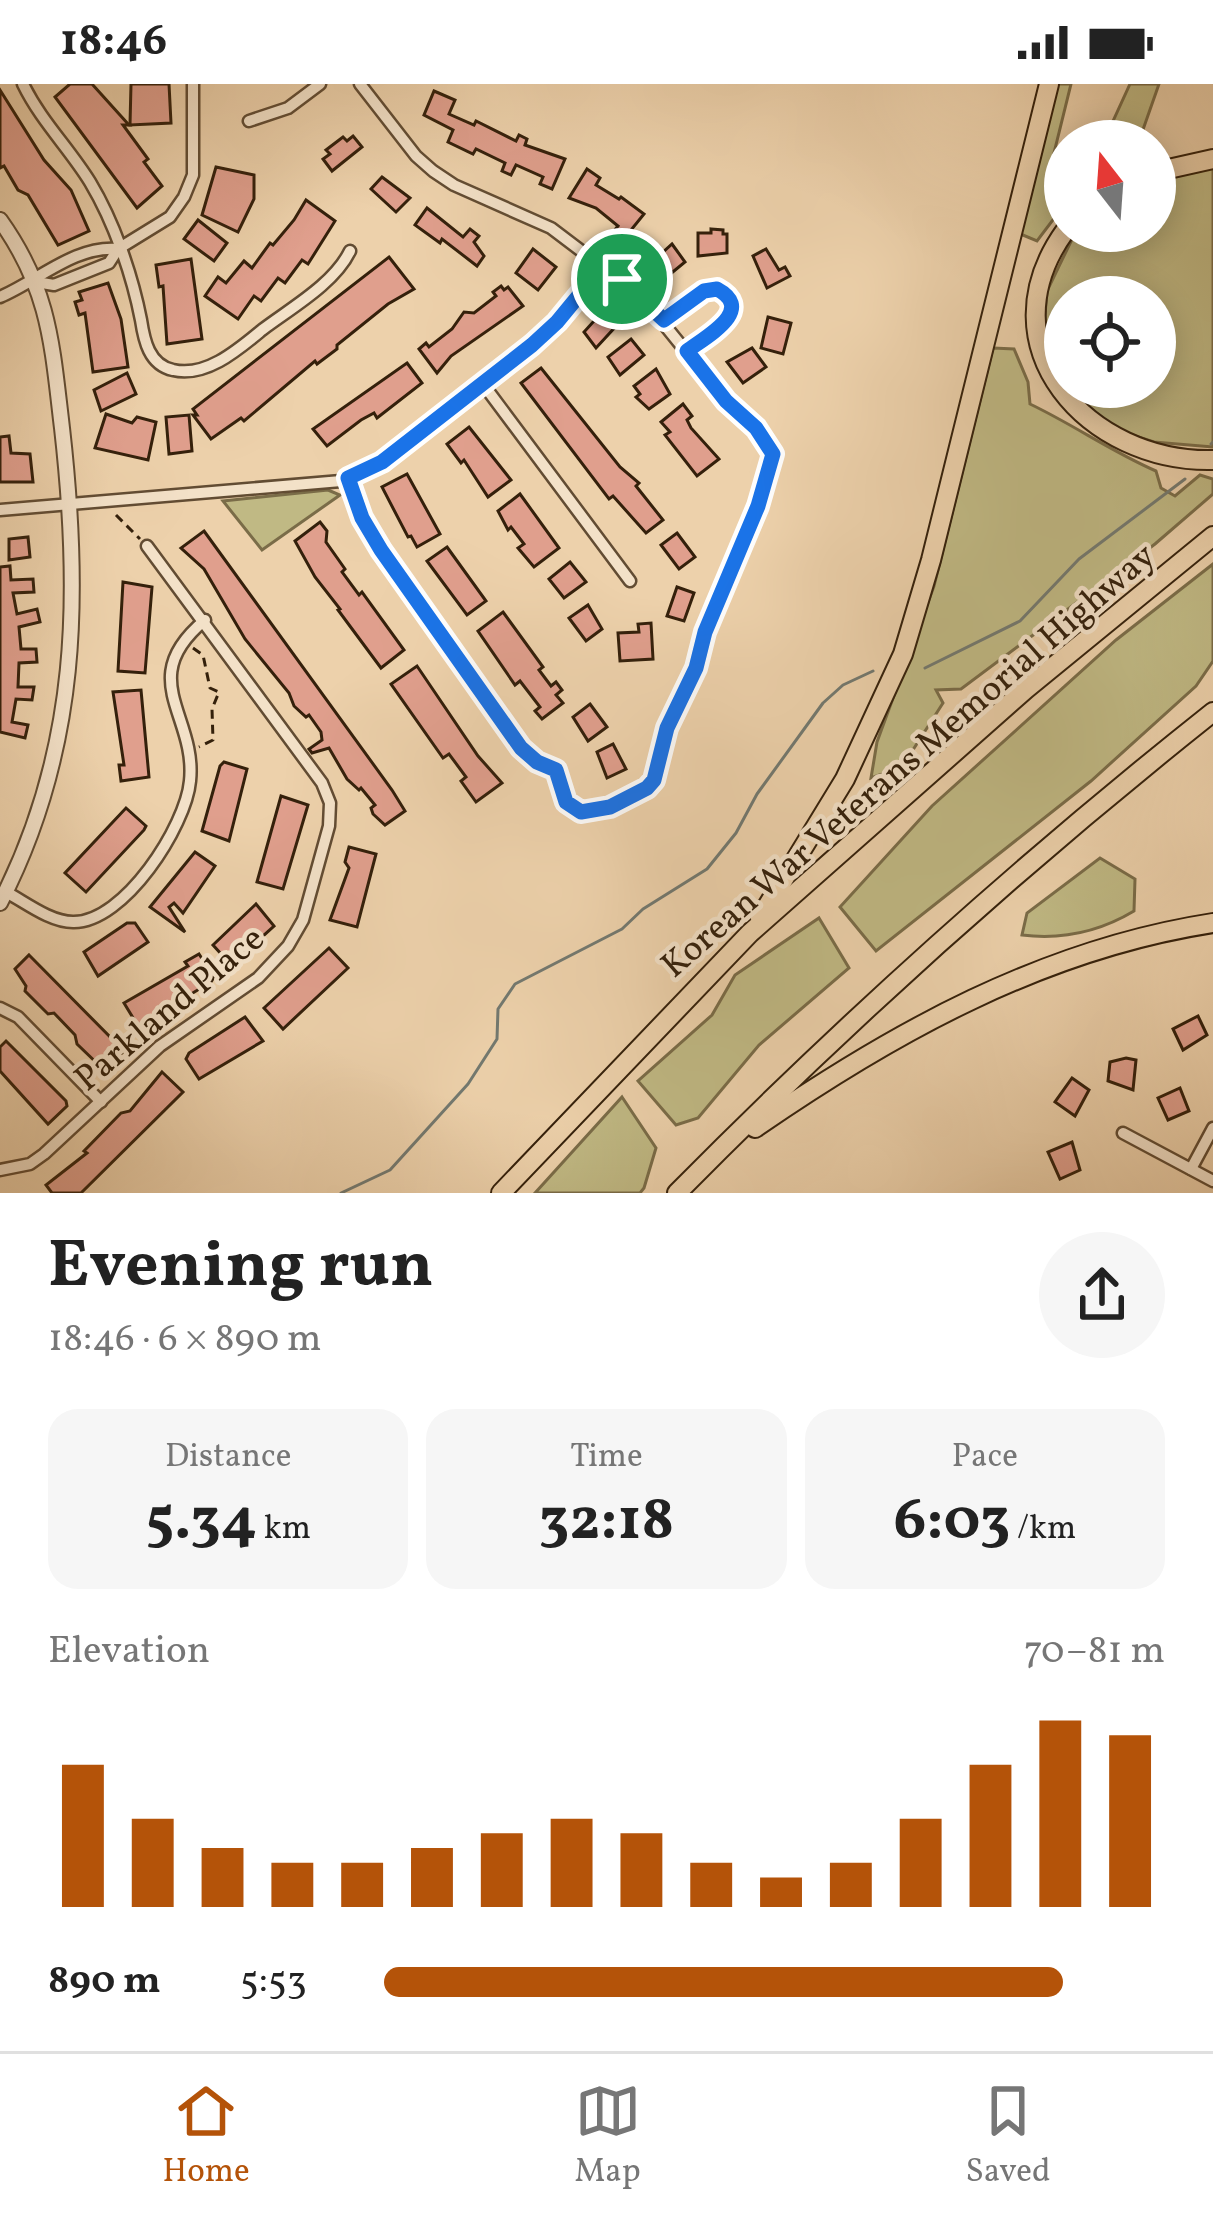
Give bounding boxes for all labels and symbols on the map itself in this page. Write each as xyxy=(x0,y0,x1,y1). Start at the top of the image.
north arrow xyxy=(1044,120,1176,252)
pin xyxy=(571,228,673,330)
street label: Korean War Veterans Memorial Highway xyxy=(652,533,1168,991)
street label: Parkland Place xyxy=(65,916,276,1104)

